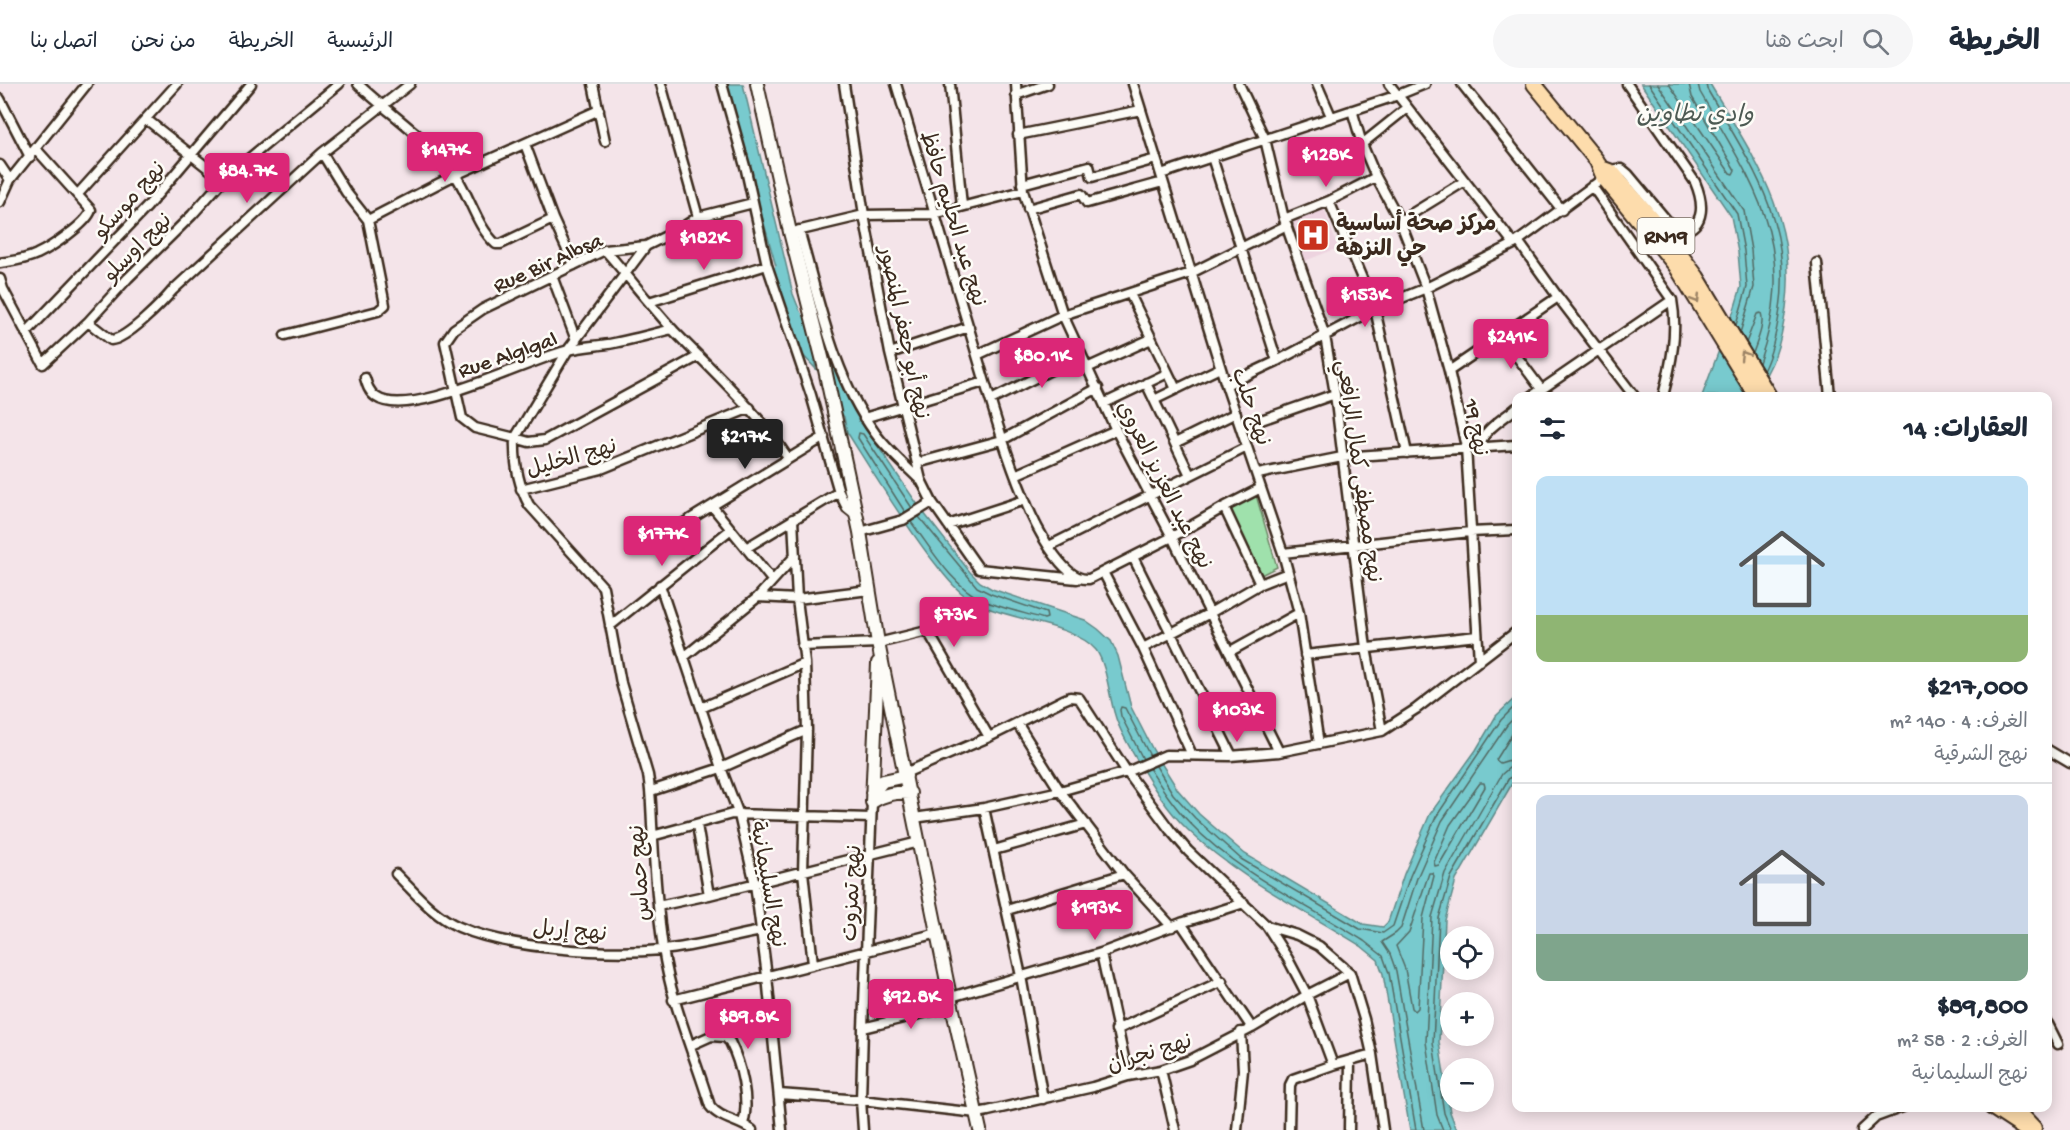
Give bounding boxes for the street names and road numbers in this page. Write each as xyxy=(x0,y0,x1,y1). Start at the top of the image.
street label: نهج عبد الحليم حافظ xyxy=(912,128,990,310)
street label: نهج موسكو xyxy=(88,157,173,247)
street label: نهج اوسلو xyxy=(98,209,179,290)
road number: RN19 xyxy=(1638,218,1694,254)
street label: Rue Bir Albsa xyxy=(490,229,608,300)
street label: نهج أبو جعفر المنصور xyxy=(871,241,937,422)
street label: Rue Alglgal xyxy=(455,328,561,386)
street label: نهج مصطفى كمال الرافعي xyxy=(1326,359,1386,585)
street label: نهج حلب xyxy=(1224,365,1275,450)
street label: نهج 19 xyxy=(1456,396,1492,458)
street label: نهج عبد العزيز العروي xyxy=(1109,397,1216,574)
street label: نهج الخليل xyxy=(524,435,620,485)
street label: نهج السليمانية xyxy=(742,820,790,950)
street label: نهج حماس xyxy=(626,824,658,922)
street label: نهج تمزوت xyxy=(838,844,870,942)
street label: نهج إربل xyxy=(531,917,608,949)
street label: نهج نجران xyxy=(1105,1030,1196,1080)

